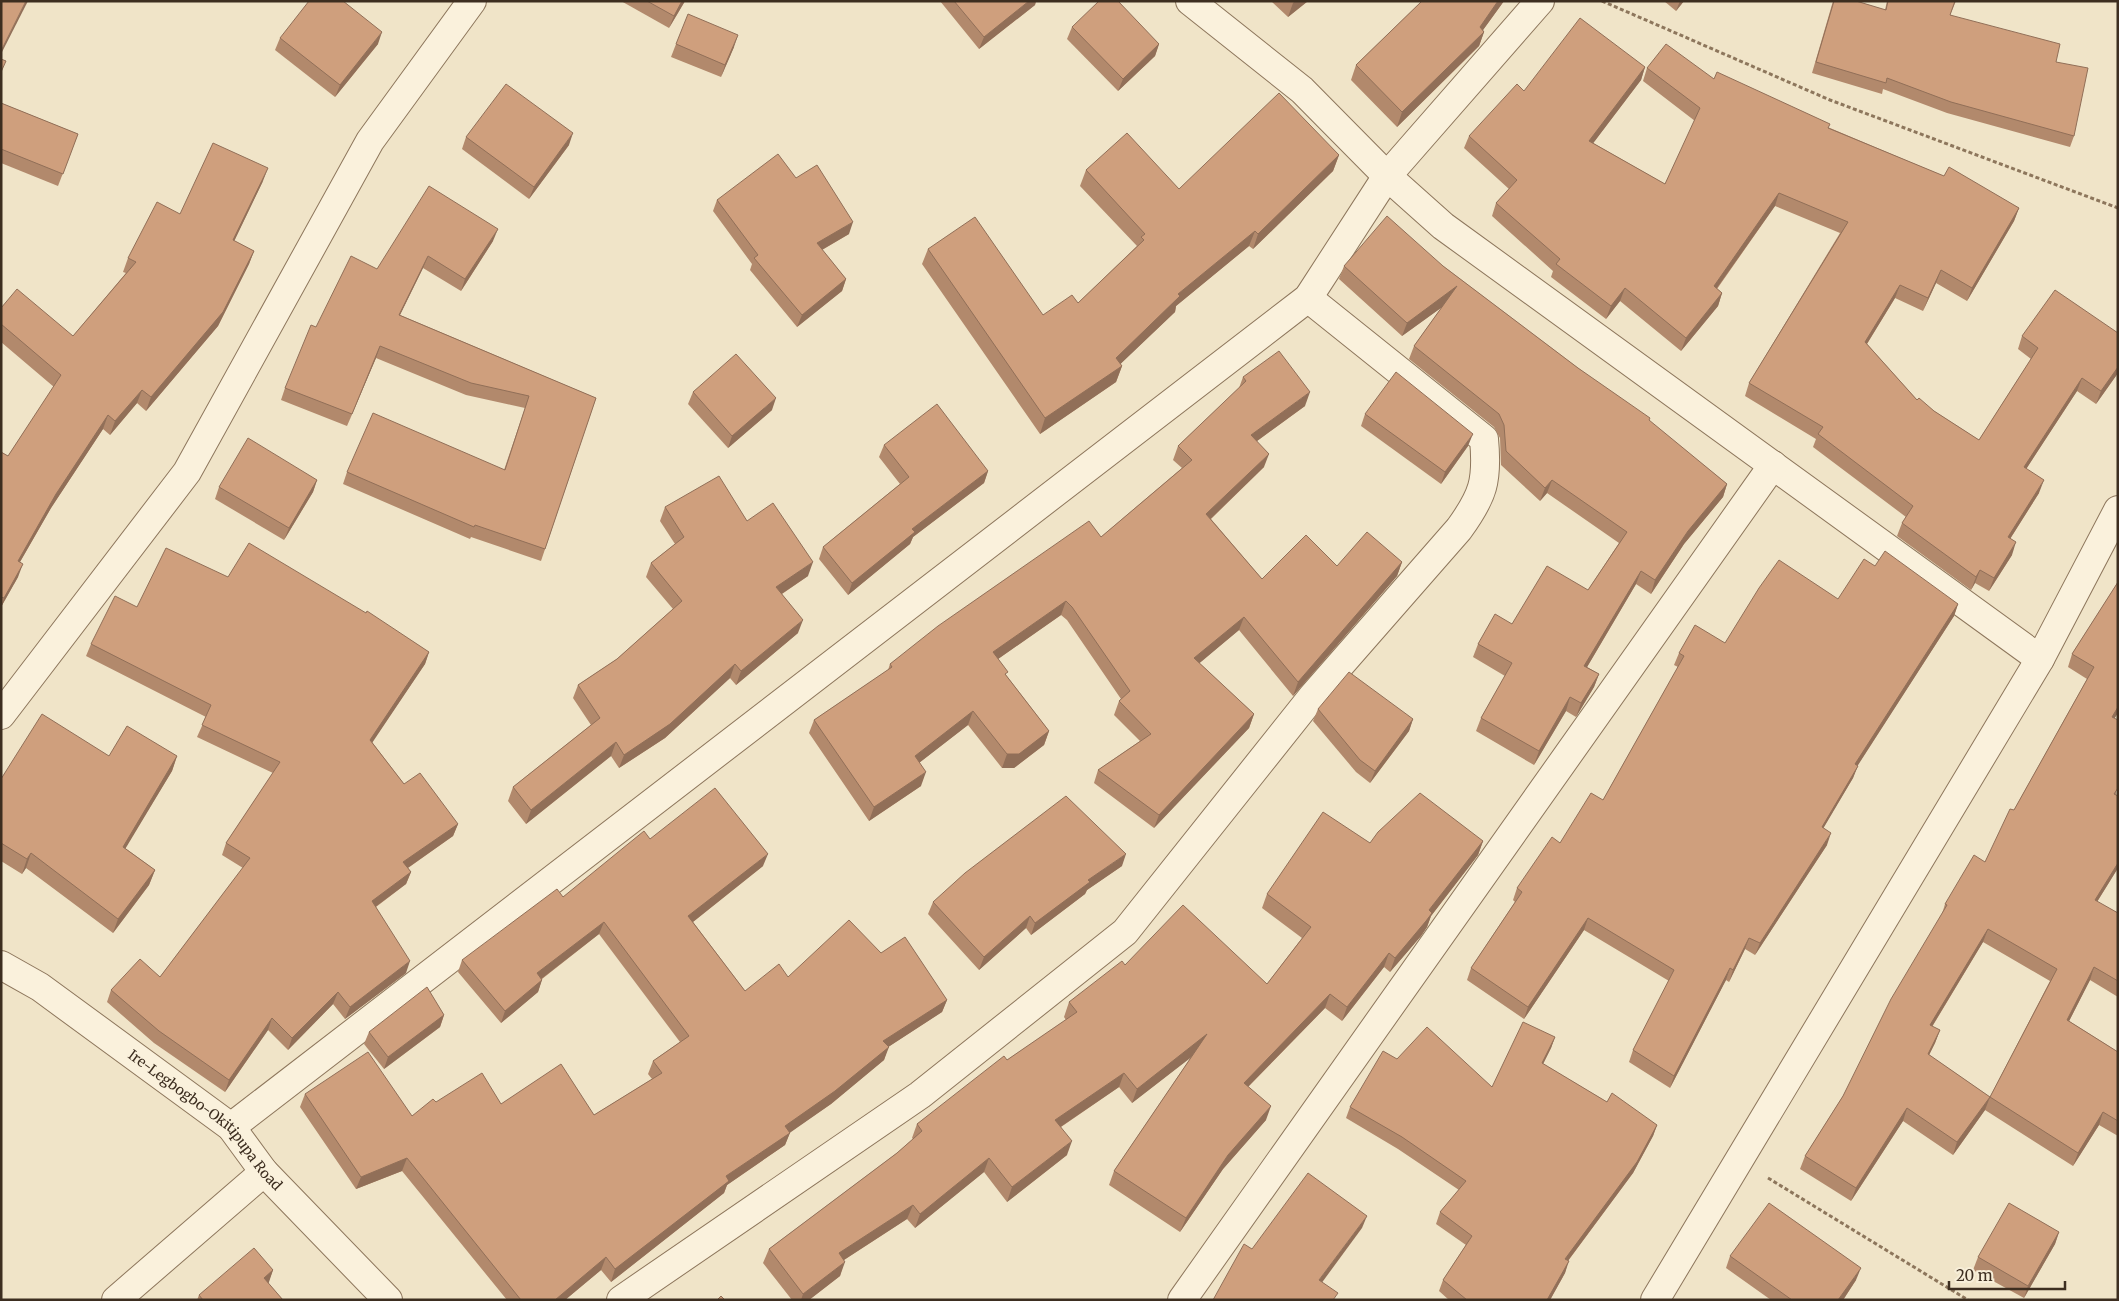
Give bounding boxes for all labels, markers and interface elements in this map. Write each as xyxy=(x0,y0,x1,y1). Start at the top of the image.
street label: Ire-Legbogbo-Okitipupa Road xyxy=(125,1046,286,1195)
scale bar xyxy=(1949,1258,2065,1290)
text: 20 m xyxy=(1956,1266,1993,1285)

